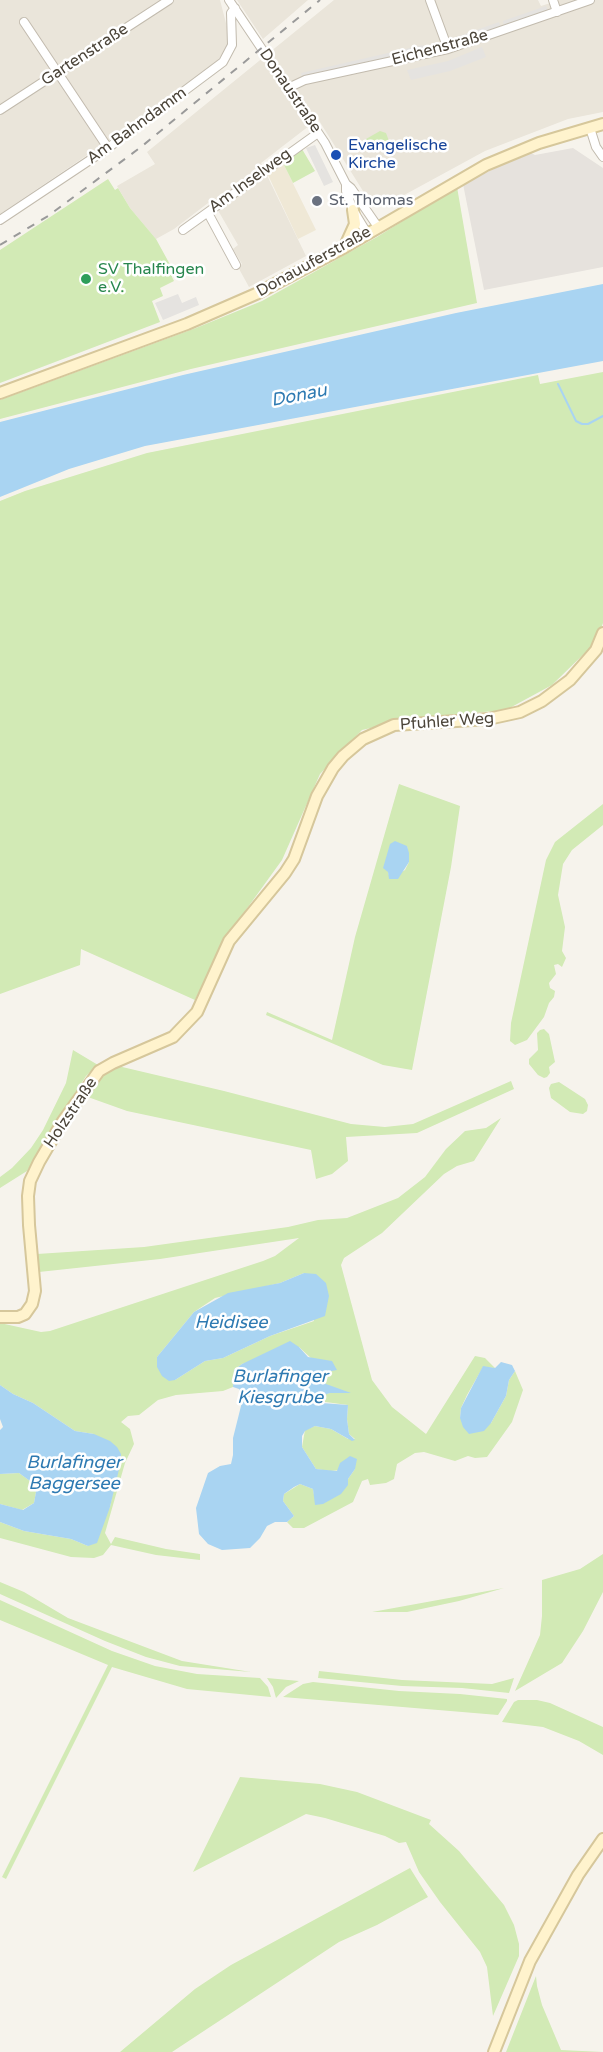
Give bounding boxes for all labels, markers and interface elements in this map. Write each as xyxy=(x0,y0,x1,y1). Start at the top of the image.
street label: Gartenstraße xyxy=(38,20,132,90)
street label: Eichenstraße xyxy=(390,26,490,70)
street label: Donaustraße xyxy=(255,45,325,137)
street label: Am Bahndamm xyxy=(83,83,191,169)
place label: Evangelische Kirche xyxy=(348,136,447,174)
street label: Am Inselweg xyxy=(205,145,295,217)
marker: Evangelische Kirche xyxy=(329,148,343,162)
place label: St. Thomas xyxy=(329,191,413,211)
marker: St. Thomas xyxy=(310,194,324,208)
street label: Donauuferstraße xyxy=(253,223,375,301)
place label: SV Thalfingen e.V. xyxy=(98,260,204,298)
marker: SV Thalfingen e.V. xyxy=(79,272,93,286)
water label: Donau xyxy=(269,380,329,412)
street label: Pfuhler Weg xyxy=(399,709,495,735)
street label: Holzstraße xyxy=(40,1074,102,1152)
water label: Heidisee xyxy=(195,1312,267,1334)
water label: Burlafinger Kiesgrube xyxy=(232,1366,328,1408)
water label: Burlafinger Baggersee xyxy=(26,1452,122,1494)

